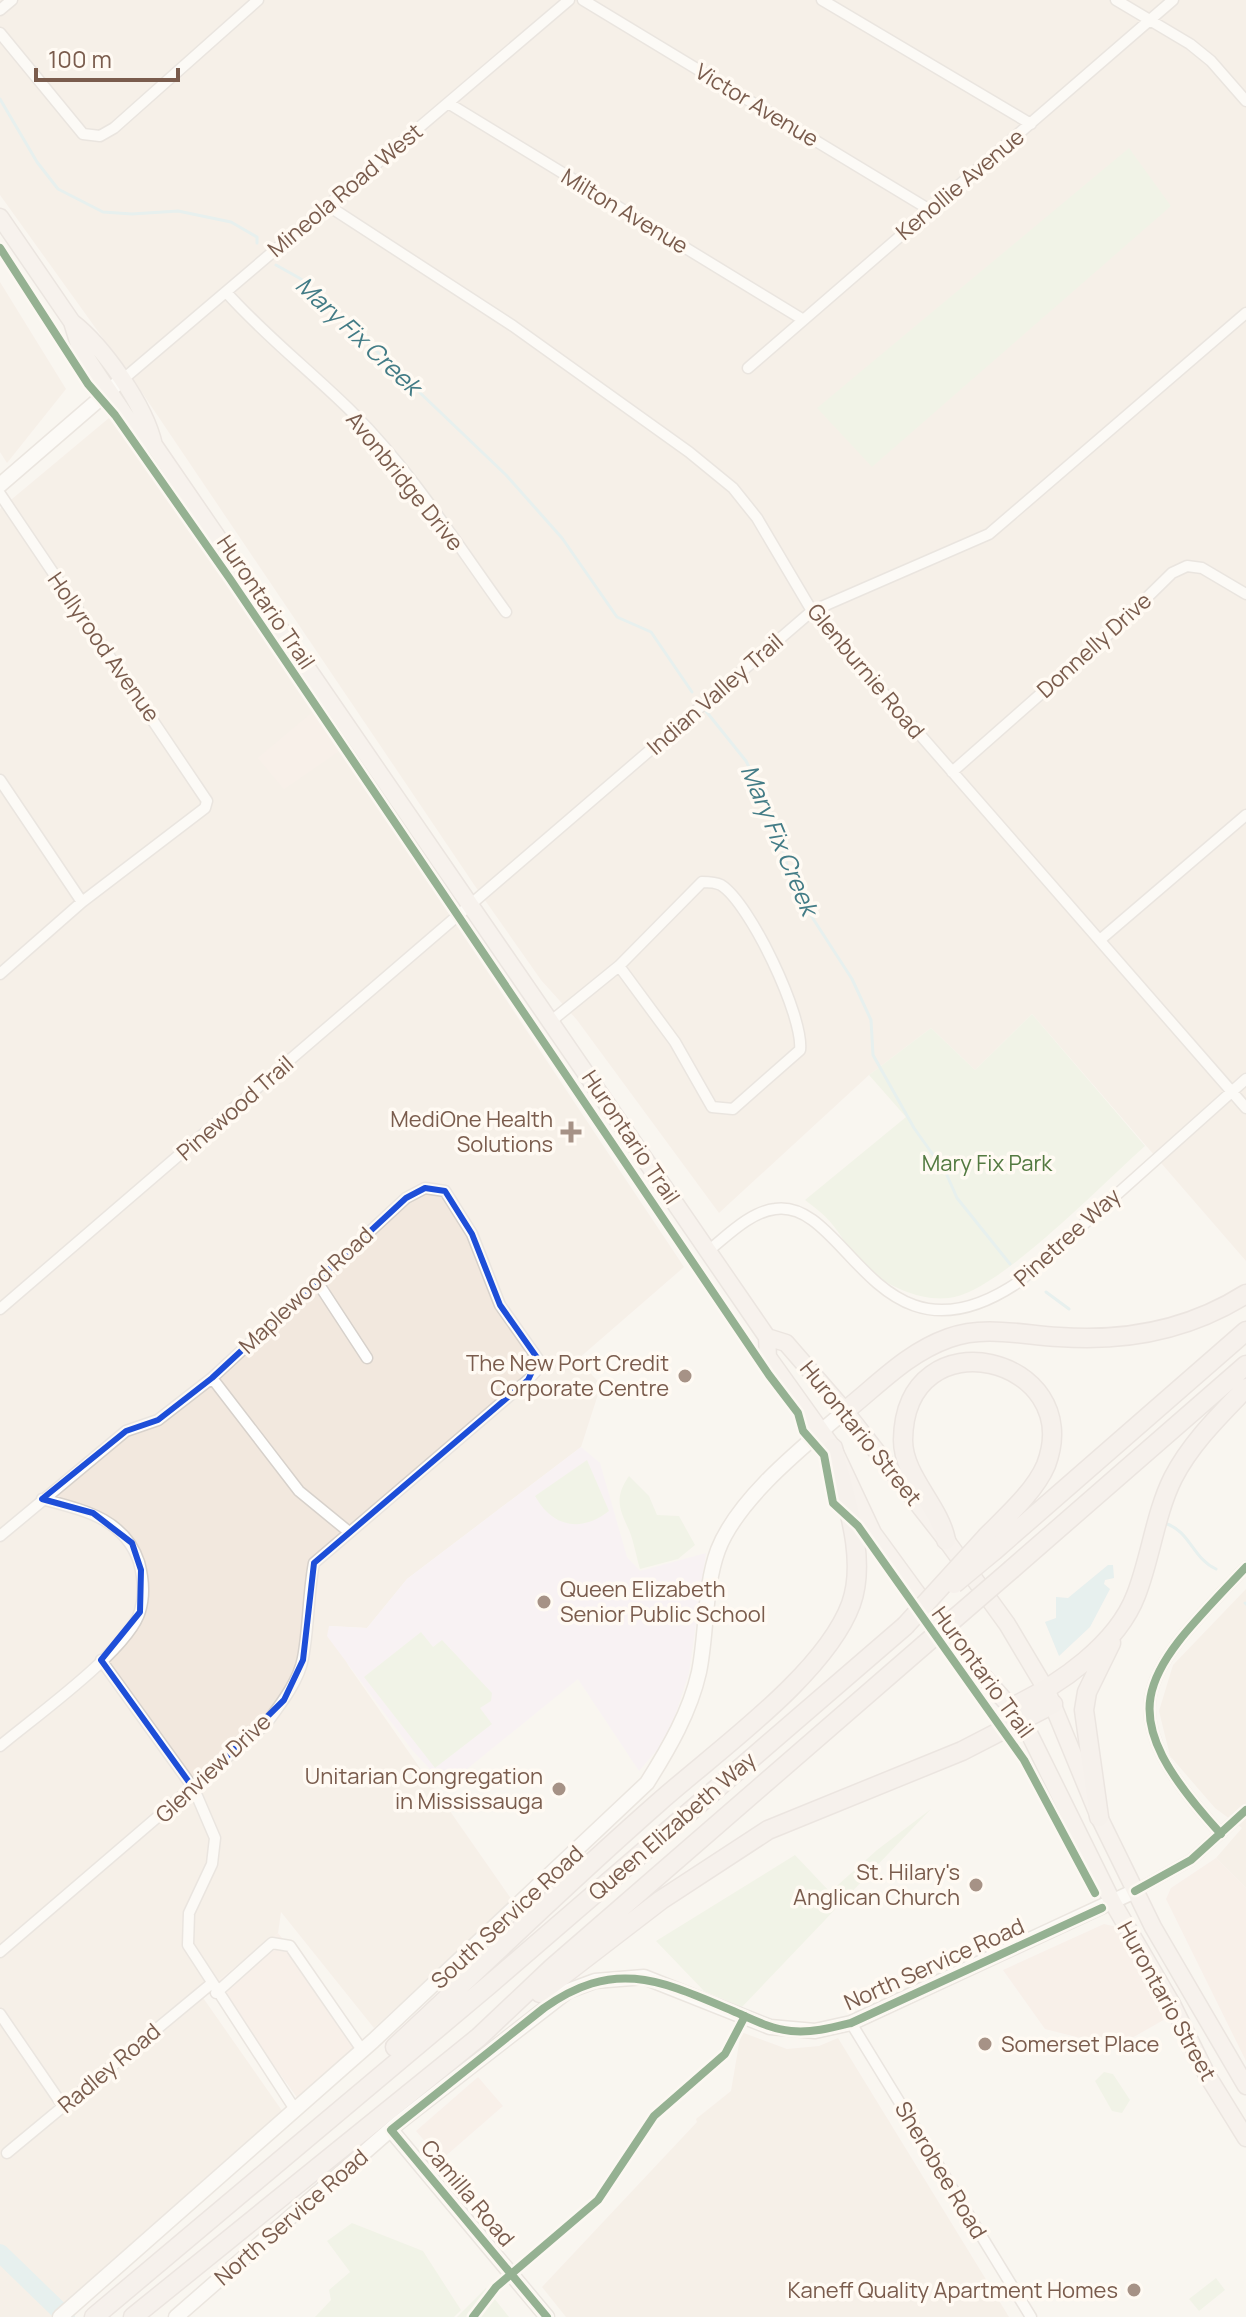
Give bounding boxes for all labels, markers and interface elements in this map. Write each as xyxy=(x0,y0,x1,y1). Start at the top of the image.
scale bar xyxy=(36,32,178,82)
text: 100 m xyxy=(48,42,112,75)
street label: Victor Avenue xyxy=(690,56,824,154)
street label: Mineola Road West xyxy=(261,116,429,264)
street label: Kenollie Avenue xyxy=(890,121,1031,246)
street label: Milton Avenue xyxy=(556,161,694,261)
water label: Mary Fix Creek xyxy=(289,268,431,404)
street label: Avonbridge Drive xyxy=(340,405,470,557)
street label: Hurontario Trail xyxy=(210,529,322,675)
street label: Hollyrood Avenue xyxy=(41,566,167,728)
street label: Donnelly Drive xyxy=(1030,585,1158,704)
street label: Glenburnie Road xyxy=(801,597,931,745)
street label: Indian Valley Trail xyxy=(640,626,790,762)
water label: Mary Fix Creek xyxy=(734,759,828,922)
street label: Pinewood Trail xyxy=(170,1049,300,1167)
street label: Hurontario Trail xyxy=(575,1064,687,1210)
place label: MediOne Health Solutions xyxy=(390,1104,553,1159)
marker: MediOne Health Solutions xyxy=(560,1121,582,1143)
park label: Mary Fix Park xyxy=(922,1148,1053,1178)
street label: Pinetree Way xyxy=(1007,1181,1127,1293)
street label: Maplewood Road xyxy=(232,1220,380,1360)
place label: The New Port Credit Corporate Centre xyxy=(466,1348,669,1403)
street label: Hurontario Street xyxy=(793,1354,929,1512)
marker: The New Port Credit Corporate Centre xyxy=(676,1367,694,1385)
place label: Queen Elizabeth Senior Public School xyxy=(560,1574,766,1629)
marker: Queen Elizabeth Senior Public School xyxy=(535,1593,553,1611)
street label: Hurontario Trail xyxy=(925,1600,1041,1744)
street label: Glenview Drive xyxy=(149,1707,277,1829)
street label: Queen Elizabeth Way xyxy=(582,1745,762,1907)
place label: Unitarian Congregation in Mississauga xyxy=(305,1761,543,1816)
marker: Unitarian Congregation in Mississauga xyxy=(550,1780,568,1798)
street label: South Service Road xyxy=(424,1839,590,1995)
place label: St. Hilary's Anglican Church xyxy=(793,1857,960,1912)
marker: St. Hilary's Anglican Church xyxy=(967,1876,985,1894)
street label: North Service Road xyxy=(839,1911,1029,2017)
street label: Hurontario Street xyxy=(1111,1916,1223,2086)
street label: Radley Road xyxy=(51,2016,167,2120)
place label: Somerset Place xyxy=(1001,2029,1160,2059)
marker: Somerset Place xyxy=(976,2035,994,2053)
street label: Sherobee Road xyxy=(888,2096,994,2244)
street label: Camilla Road xyxy=(414,2133,522,2253)
street label: North Service Road xyxy=(208,2142,374,2292)
place label: Kaneff Quality Apartment Homes xyxy=(788,2275,1118,2305)
marker: Kaneff Quality Apartment Homes xyxy=(1125,2281,1143,2299)

